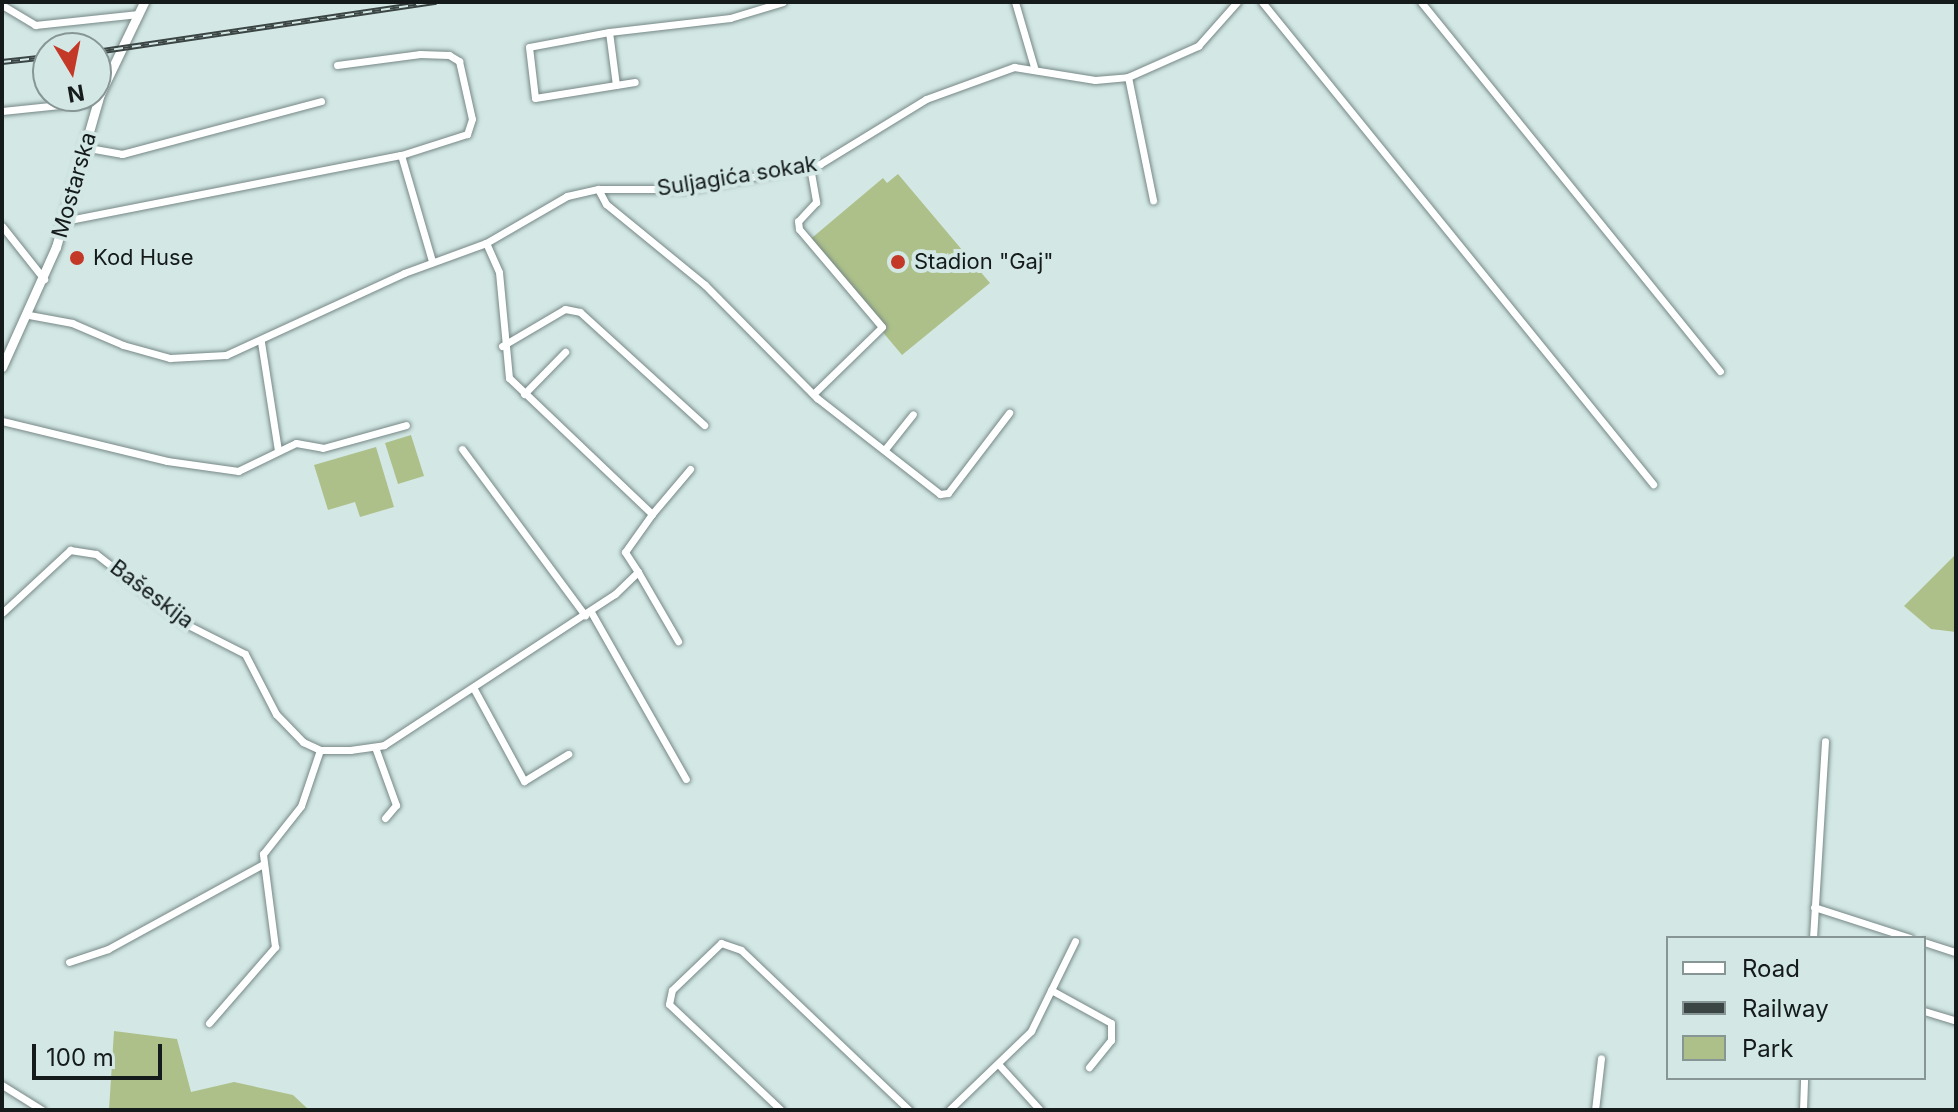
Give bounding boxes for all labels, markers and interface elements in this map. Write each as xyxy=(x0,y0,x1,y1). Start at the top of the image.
north arrow xyxy=(32,32,112,112)
text: N xyxy=(65,79,86,108)
street label: Mostarska xyxy=(46,129,102,241)
street label: Suljagića sokak xyxy=(655,150,819,202)
place label: Kod Huse xyxy=(93,245,194,271)
marker: Kod Huse xyxy=(68,249,86,267)
place label: Stadion "Gaj" xyxy=(914,249,1054,275)
marker: Stadion "Gaj" xyxy=(889,253,907,271)
street label: Bašeskija xyxy=(105,554,199,634)
legend xyxy=(1666,936,1926,1080)
text: Road xyxy=(1742,954,1800,983)
text: Railway xyxy=(1742,994,1829,1023)
scale bar xyxy=(36,1028,166,1078)
text: Park xyxy=(1742,1034,1793,1063)
text: 100 m xyxy=(46,1043,114,1072)

